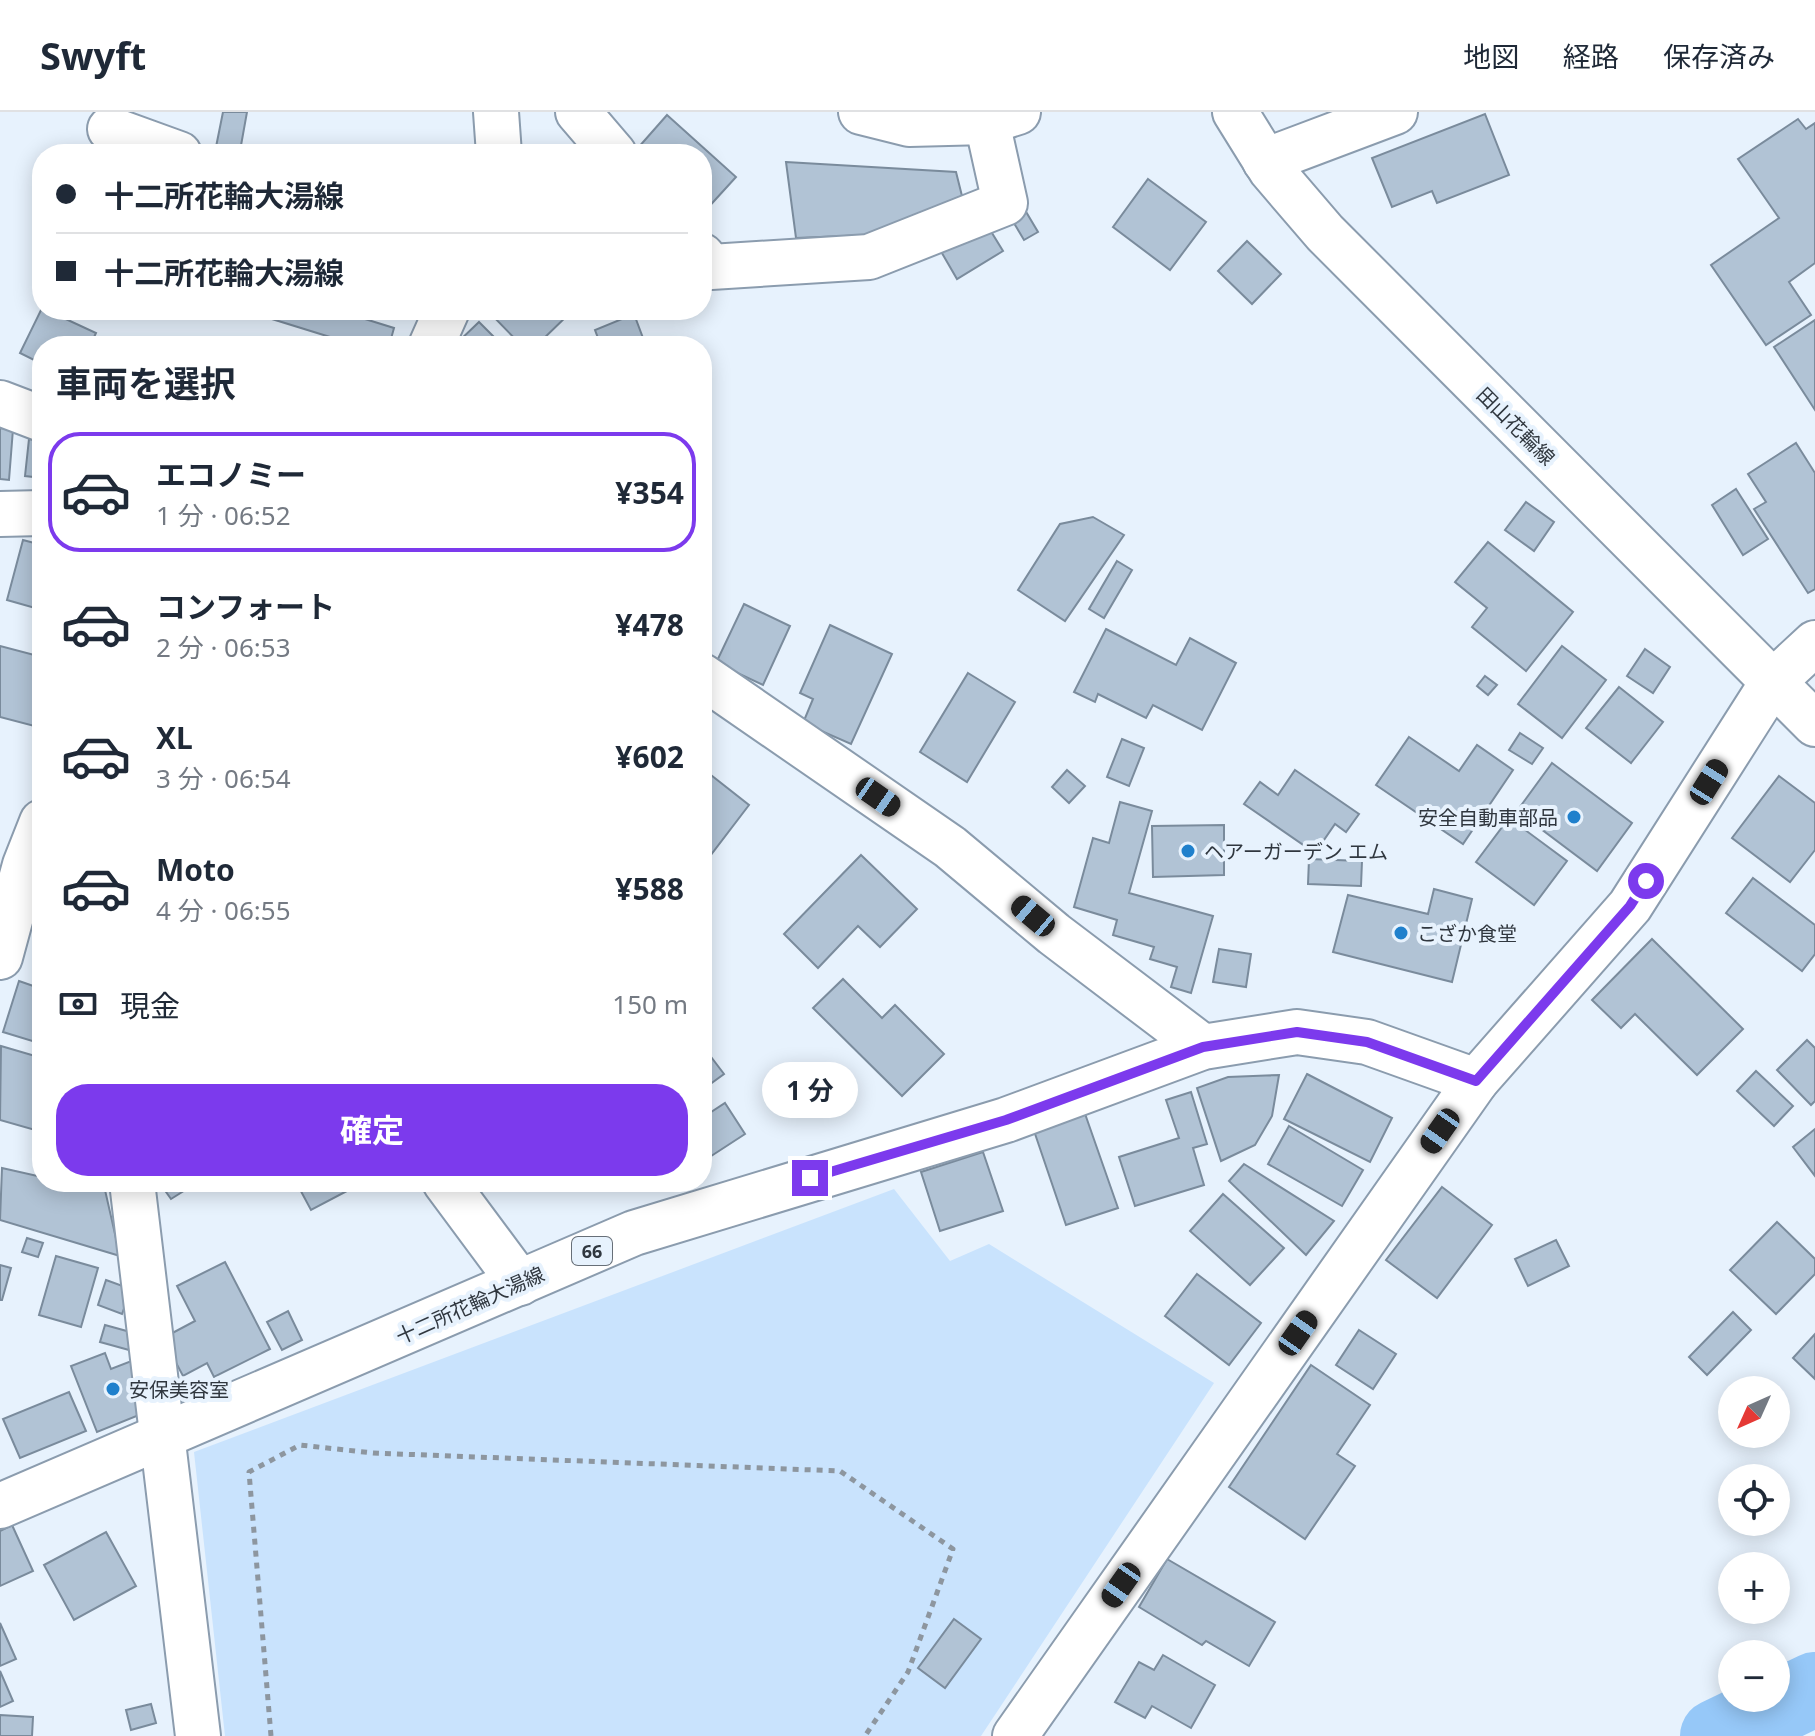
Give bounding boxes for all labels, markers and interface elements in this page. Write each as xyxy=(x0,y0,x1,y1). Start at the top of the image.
text: Swyft xyxy=(40,29,146,81)
text: 地図 xyxy=(1463,37,1519,75)
text: 経路 xyxy=(1563,37,1619,75)
text: 保存済み xyxy=(1663,37,1775,75)
text: 十二所花輪大湯線 xyxy=(104,175,344,216)
text: 十二所花輪大湯線 xyxy=(104,252,344,293)
text: 車両を選択 xyxy=(56,359,236,408)
street label: 田山花輪線 xyxy=(1471,381,1561,471)
text: エコノミー xyxy=(156,454,306,495)
icon: car xyxy=(60,456,132,528)
text: ¥354 xyxy=(615,472,684,513)
text: 1 分 · 06:52 xyxy=(156,497,291,533)
text: コンフォート xyxy=(156,586,335,627)
icon: car xyxy=(60,588,132,660)
text: ¥478 xyxy=(615,604,684,645)
text: 2 分 · 06:53 xyxy=(156,629,291,665)
text: XL xyxy=(156,717,193,758)
icon: car xyxy=(60,720,132,792)
text: ¥602 xyxy=(615,736,684,777)
car xyxy=(1686,755,1732,809)
text: 3 分 · 06:54 xyxy=(156,760,291,796)
car xyxy=(851,773,905,821)
place label: 安全自動車部品 xyxy=(1418,804,1558,831)
marker: 安全自動車部品 xyxy=(1565,808,1583,826)
place label: ヘアーガーデン エム xyxy=(1204,838,1388,865)
marker: ヘアーガーデン エム xyxy=(1179,842,1197,860)
text: Moto xyxy=(156,849,235,890)
icon: car xyxy=(60,852,132,924)
route start xyxy=(1628,863,1664,899)
text: ¥588 xyxy=(615,868,684,909)
car xyxy=(1007,891,1059,941)
text: 4 分 · 06:55 xyxy=(156,892,291,928)
place label: こざか食堂 xyxy=(1417,920,1517,947)
marker: こざか食堂 xyxy=(1392,924,1410,942)
icon: cash xyxy=(56,982,100,1026)
text: 現金 xyxy=(120,985,180,1026)
text: 150 m xyxy=(612,986,688,1022)
callout: 1 分 xyxy=(762,1062,858,1118)
text: 1 分 xyxy=(786,1072,834,1108)
button: 確定 xyxy=(56,1084,688,1176)
car xyxy=(1416,1104,1464,1158)
route end xyxy=(792,1160,828,1196)
road number: 66 xyxy=(572,1237,612,1265)
street label: 十二所花輪大湯線 xyxy=(391,1260,549,1350)
car xyxy=(1274,1306,1322,1360)
place label: 安保美容室 xyxy=(129,1376,229,1403)
north arrow xyxy=(1718,1376,1790,1448)
map controls xyxy=(1718,1376,1790,1712)
marker: 安保美容室 xyxy=(104,1380,122,1398)
button: locate xyxy=(1718,1464,1790,1536)
button: + xyxy=(1718,1552,1790,1624)
car xyxy=(1097,1558,1145,1612)
button: − xyxy=(1718,1640,1790,1712)

